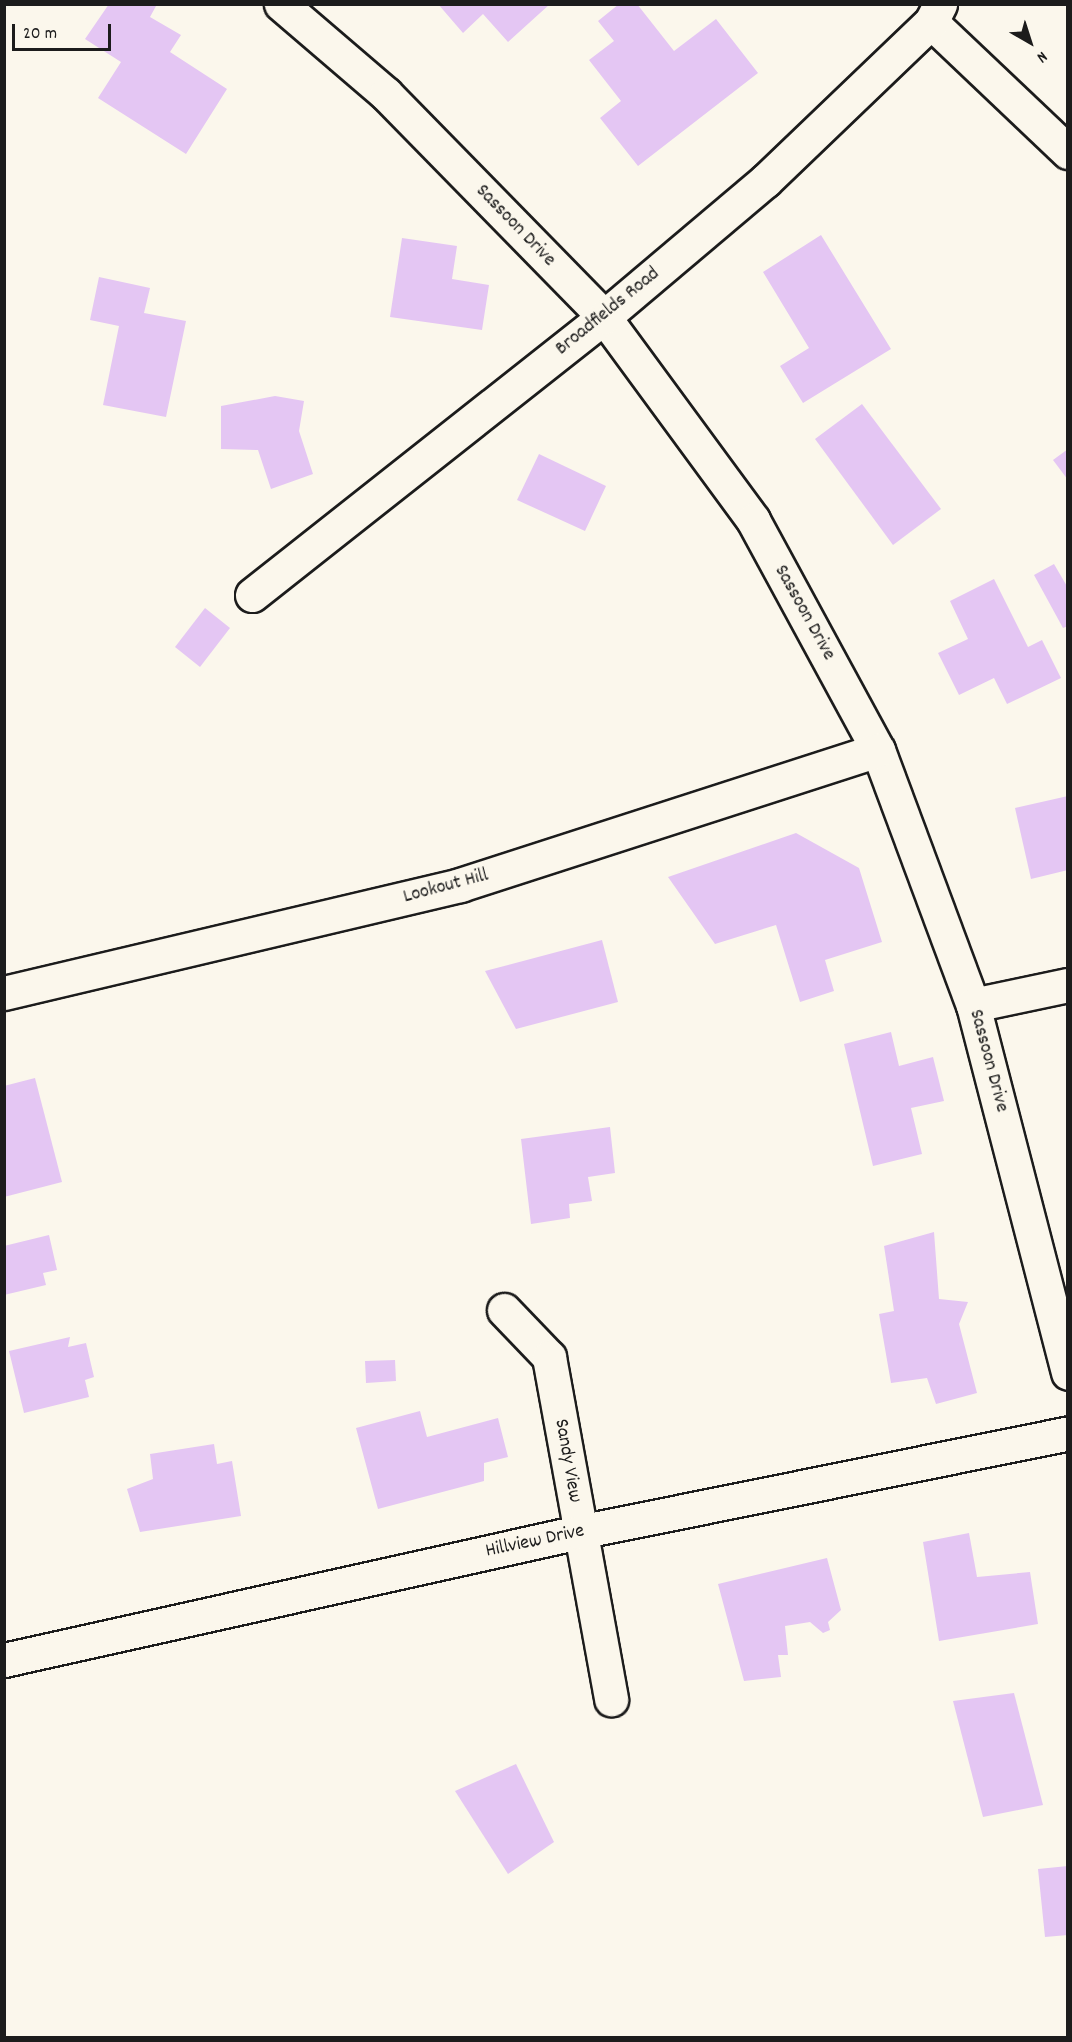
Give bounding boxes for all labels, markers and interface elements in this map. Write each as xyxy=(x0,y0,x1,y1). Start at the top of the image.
scale bar xyxy=(15,12,114,50)
north arrow xyxy=(1000,12,1060,72)
text: 20 m xyxy=(23,22,57,47)
text: N xyxy=(1031,45,1052,68)
street label: Sassoon Drive xyxy=(470,180,560,272)
street label: Broadfields Road xyxy=(551,263,665,361)
street label: Sassoon Drive xyxy=(768,561,840,665)
street label: Lookout Hill xyxy=(401,864,491,910)
street label: Sassoon Drive xyxy=(963,1007,1013,1115)
street label: Sandy View xyxy=(548,1417,586,1505)
street label: Hillview Drive xyxy=(483,1520,587,1564)

